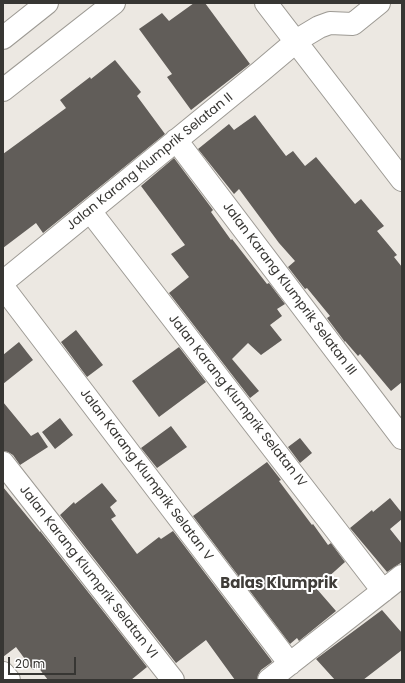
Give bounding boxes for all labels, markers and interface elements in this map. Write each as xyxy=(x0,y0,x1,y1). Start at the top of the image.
street label: Jalan Karang Klumprik Selatan II xyxy=(64,90,236,234)
street label: Jalan Karang Klumprik Selatan III xyxy=(219,199,359,379)
street label: Jalan Karang Klumprik Selatan IV xyxy=(165,312,309,490)
street label: Jalan Karang Klumprik Selatan V xyxy=(76,386,216,564)
street label: Jalan Karang Klumprik Selatan VI xyxy=(16,483,160,661)
district label: Balas Klumprik xyxy=(220,575,338,593)
scale bar xyxy=(10,649,78,675)
text: 20 m xyxy=(15,655,45,672)

